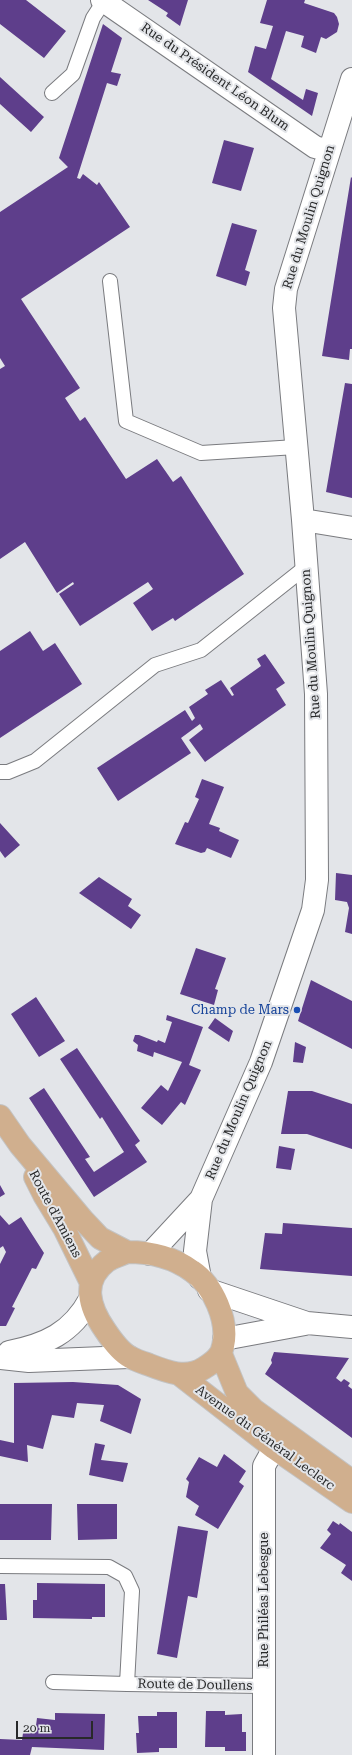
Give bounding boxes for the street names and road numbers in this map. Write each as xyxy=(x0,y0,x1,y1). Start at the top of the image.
street label: Rue du Président Léon Blum xyxy=(138,20,292,134)
street label: Rue du Moulin Quignon xyxy=(280,143,338,291)
street label: Rue du Moulin Quignon xyxy=(298,569,324,719)
street label: Rue du Moulin Quignon xyxy=(203,1038,275,1182)
street label: Route d'Amiens xyxy=(25,1168,85,1260)
street label: Avenue du Général Leclerc xyxy=(192,1382,338,1494)
street label: Rue Philéas Lebesgue xyxy=(256,1532,272,1668)
street label: Route de Doullens xyxy=(137,1676,253,1694)

